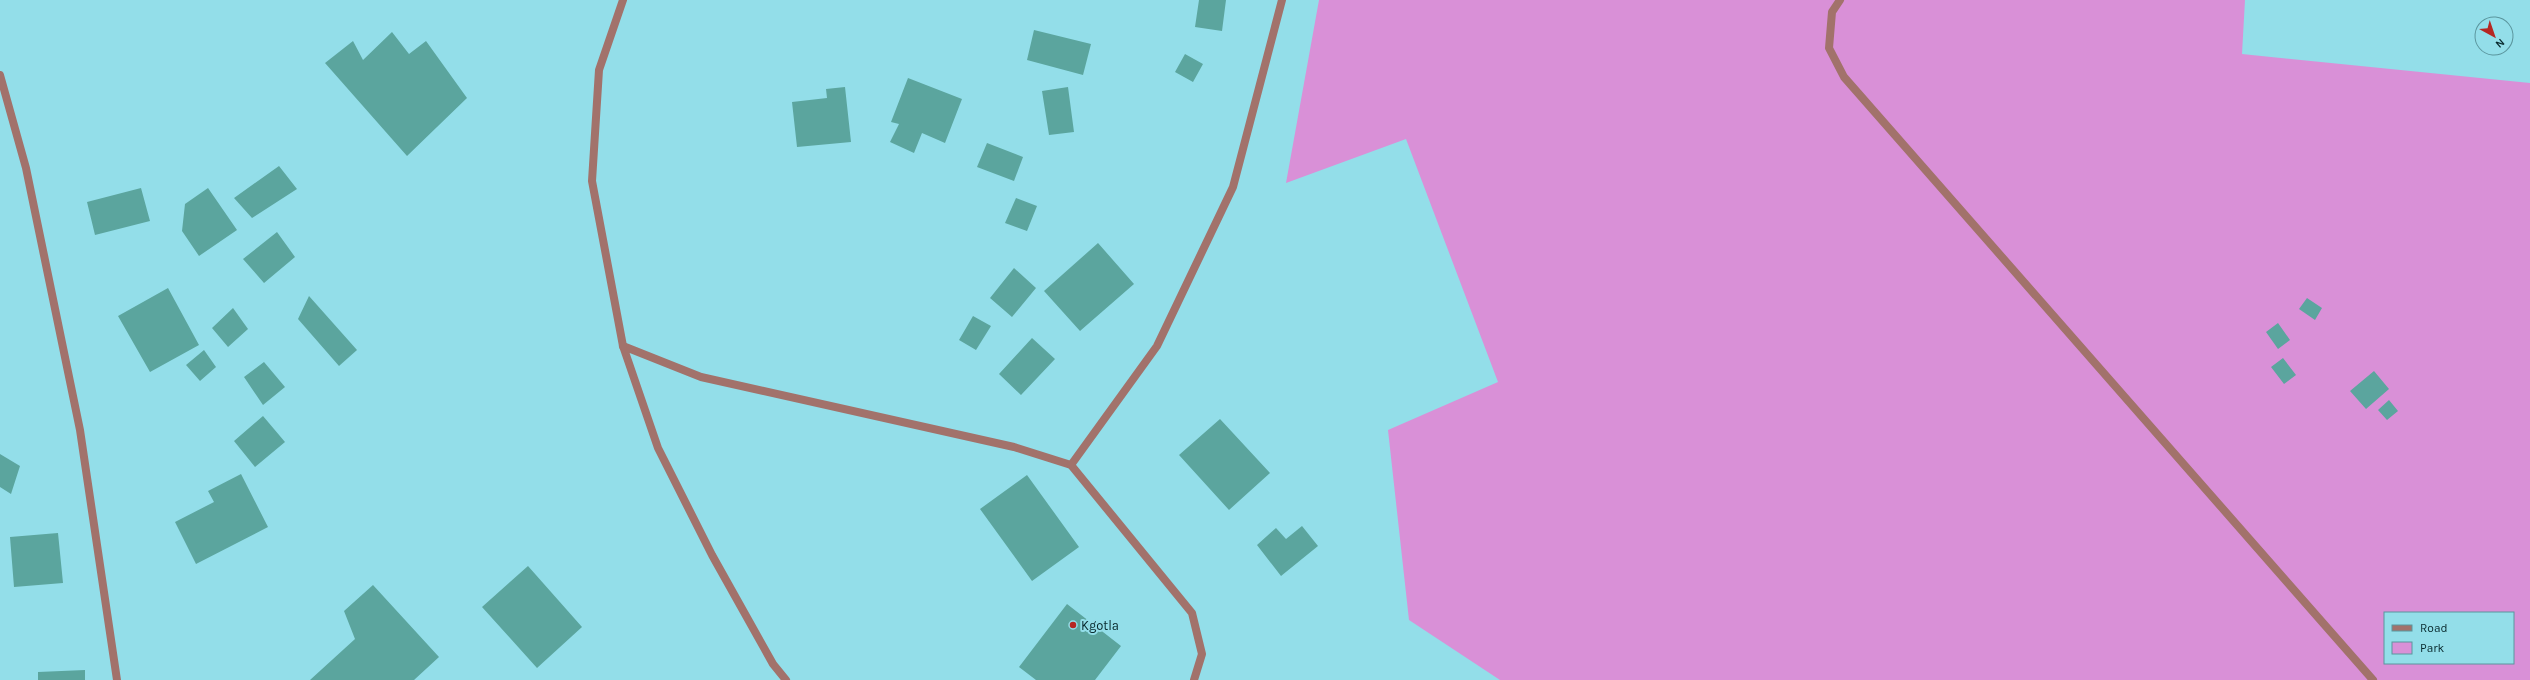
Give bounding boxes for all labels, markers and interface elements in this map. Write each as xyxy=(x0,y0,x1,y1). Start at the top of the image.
north arrow xyxy=(2474,16,2514,56)
text: N xyxy=(2493,36,2507,51)
legend xyxy=(2384,612,2514,664)
place label: Kgotla xyxy=(1081,618,1119,633)
marker: Kgotla xyxy=(1068,620,1078,630)
text: Road xyxy=(2420,621,2448,635)
text: Park xyxy=(2420,641,2445,655)

